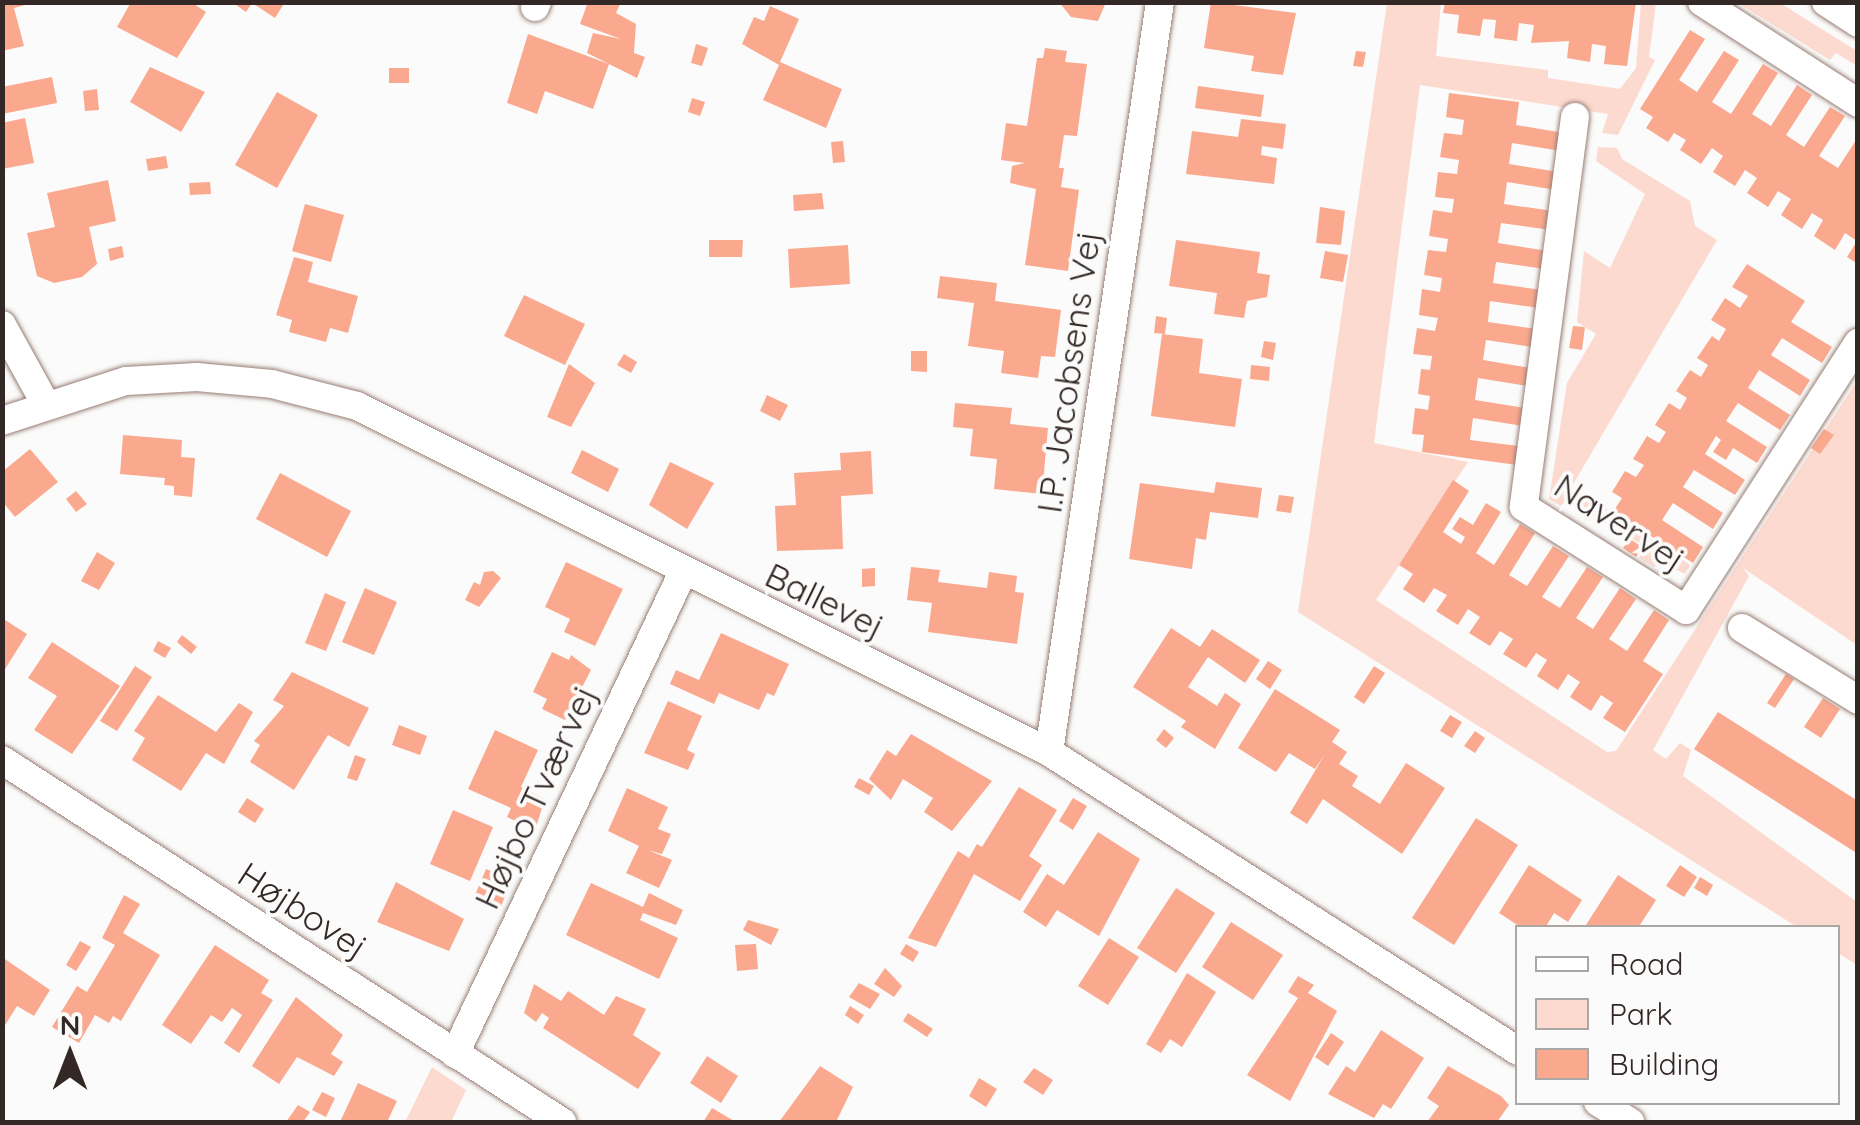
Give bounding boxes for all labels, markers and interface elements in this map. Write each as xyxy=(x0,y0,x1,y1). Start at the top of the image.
street label: I.P. Jacobsens Vej xyxy=(1027,228,1109,516)
street label: Navervej xyxy=(1547,464,1693,580)
street label: Ballevej xyxy=(759,553,891,647)
street label: Højbo Tværvej xyxy=(465,679,605,915)
street label: Højbovej xyxy=(231,853,375,967)
legend xyxy=(1515,925,1840,1105)
text: Road xyxy=(1609,945,1683,983)
text: Park xyxy=(1609,995,1673,1033)
north arrow xyxy=(20,1005,120,1105)
text: N xyxy=(60,1007,80,1042)
text: Building xyxy=(1609,1045,1719,1083)

